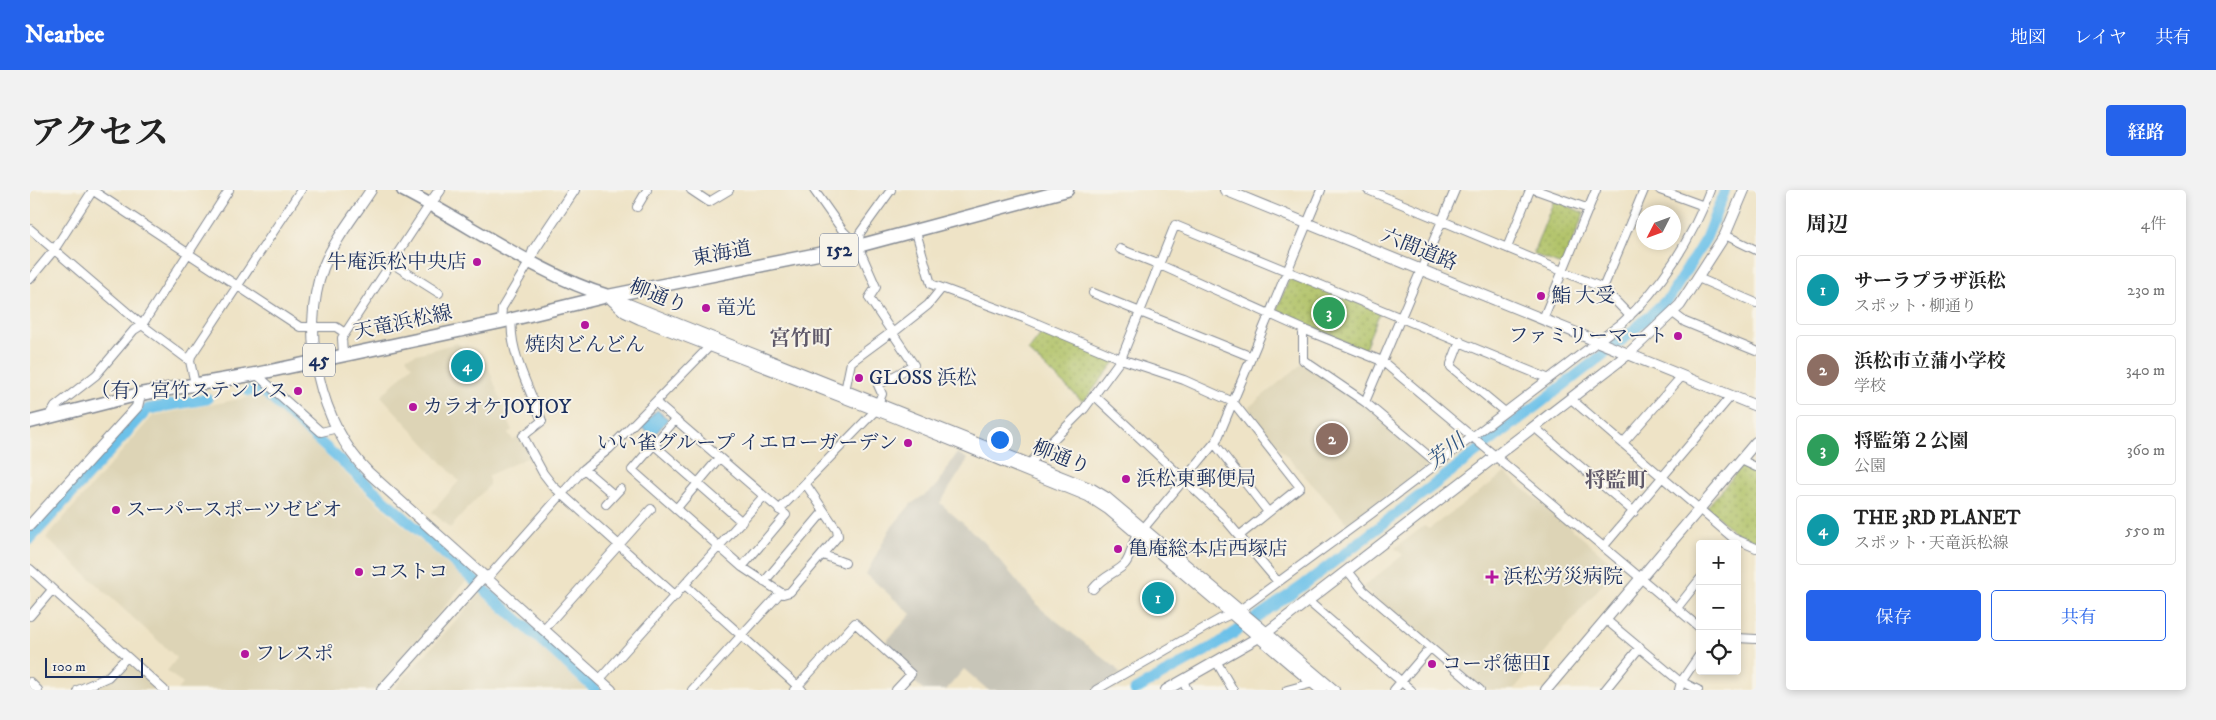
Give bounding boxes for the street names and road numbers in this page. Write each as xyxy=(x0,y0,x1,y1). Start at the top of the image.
street label: 六間道路 xyxy=(1377,223,1461,277)
road number: 152 xyxy=(820,234,858,266)
street label: 東海道 xyxy=(690,236,754,272)
street label: 柳通り xyxy=(626,274,690,320)
street label: 天竜浜松線 xyxy=(351,300,455,346)
road number: 45 xyxy=(303,344,335,376)
street label: 柳通り xyxy=(1029,435,1093,481)

